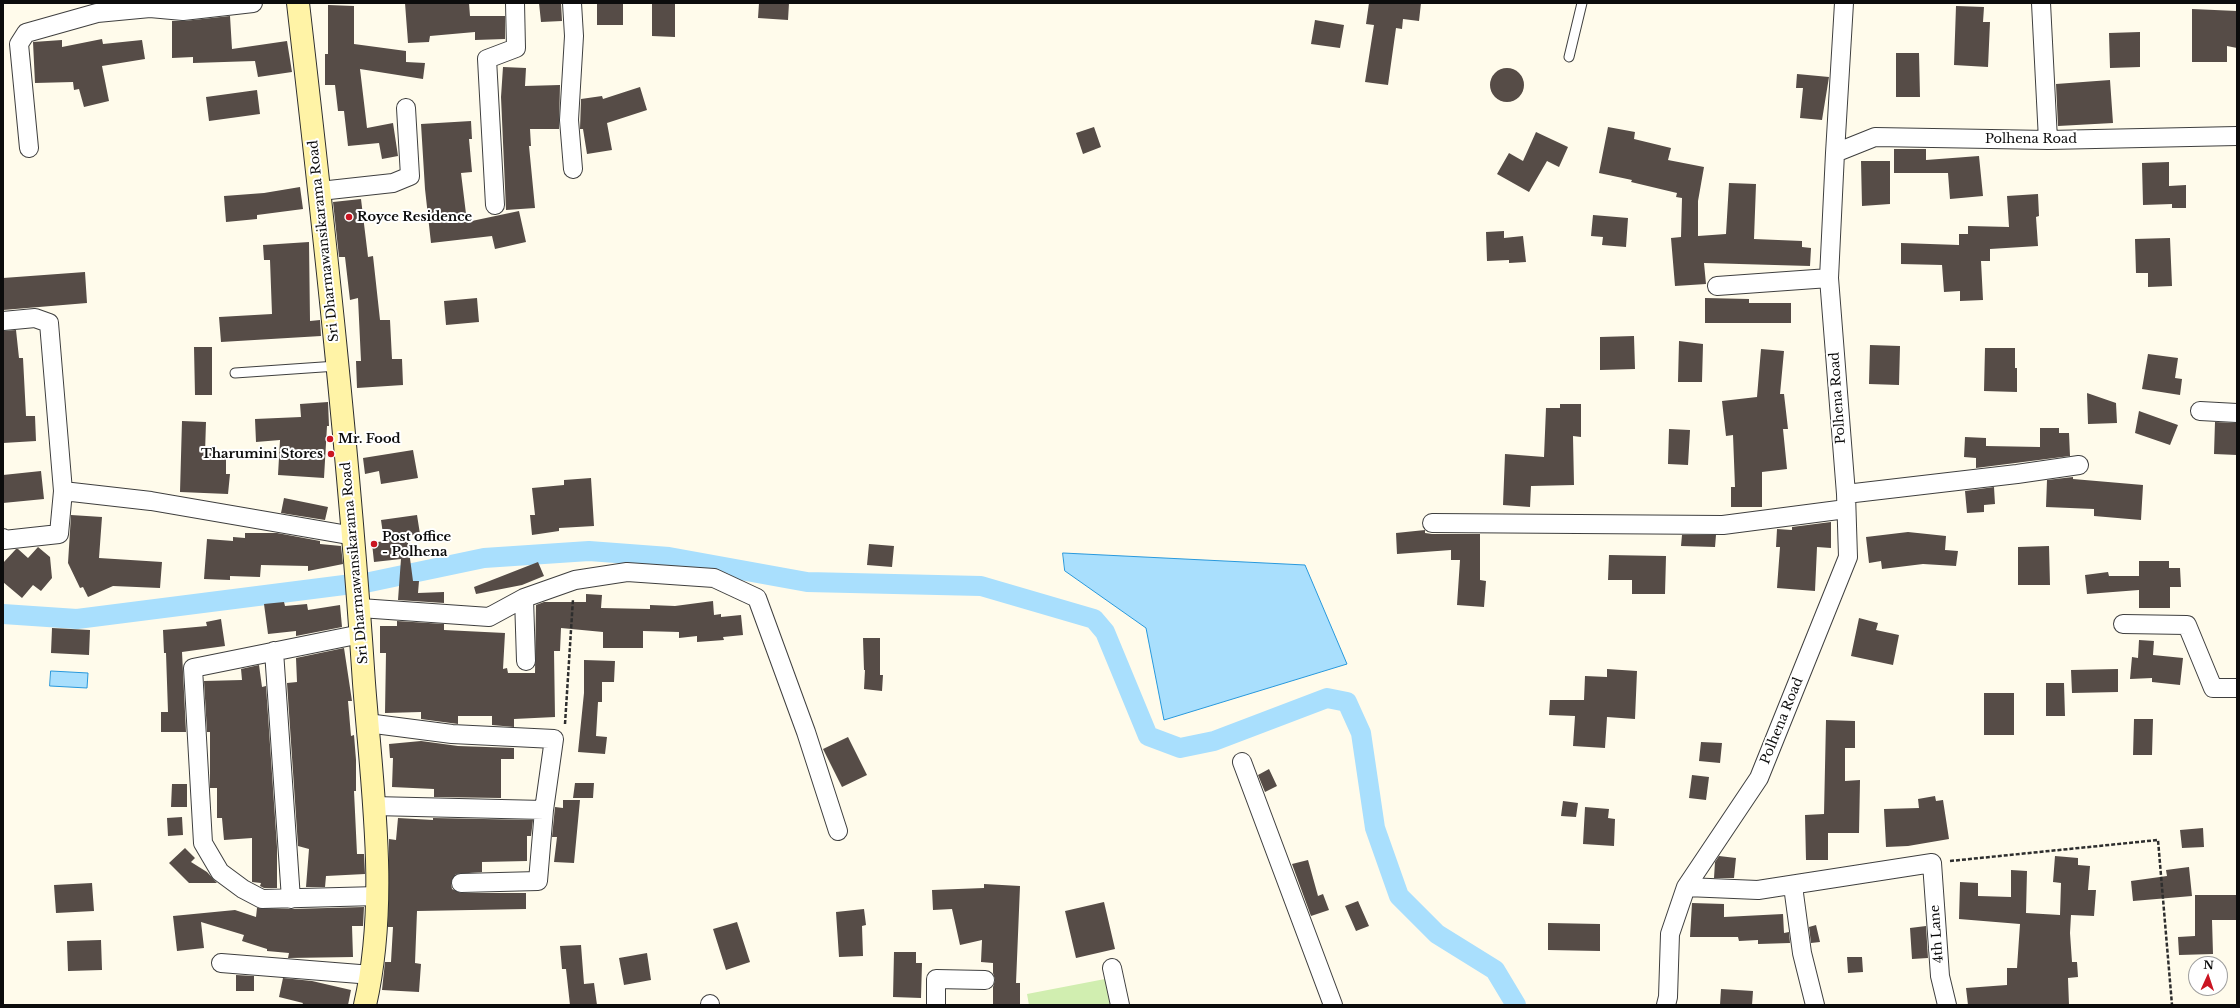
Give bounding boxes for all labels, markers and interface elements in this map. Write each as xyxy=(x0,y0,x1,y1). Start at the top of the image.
street label: Polhena Road xyxy=(1985,131,2077,147)
street label: Sri Dharmawansikarama Road xyxy=(306,139,342,343)
place label: Royce Residence xyxy=(357,209,472,225)
marker: Royce Residence xyxy=(344,212,354,222)
street label: Polhena Road xyxy=(1827,351,1849,445)
place label: Mr. Food xyxy=(338,431,400,447)
marker: Mr. Food xyxy=(325,434,335,444)
place label: Tharumini Stores xyxy=(201,446,323,462)
marker: Tharumini Stores xyxy=(326,449,336,459)
street label: Sri Dharmawansikarama Road xyxy=(338,461,372,665)
place label: Post office - Polhena xyxy=(382,529,451,560)
marker: Post office - Polhena xyxy=(369,539,379,549)
street label: Polhena Road xyxy=(1758,675,1806,767)
street label: 4th Lane xyxy=(1927,904,1947,964)
north arrow xyxy=(2188,956,2228,996)
text: N xyxy=(2203,958,2214,972)

